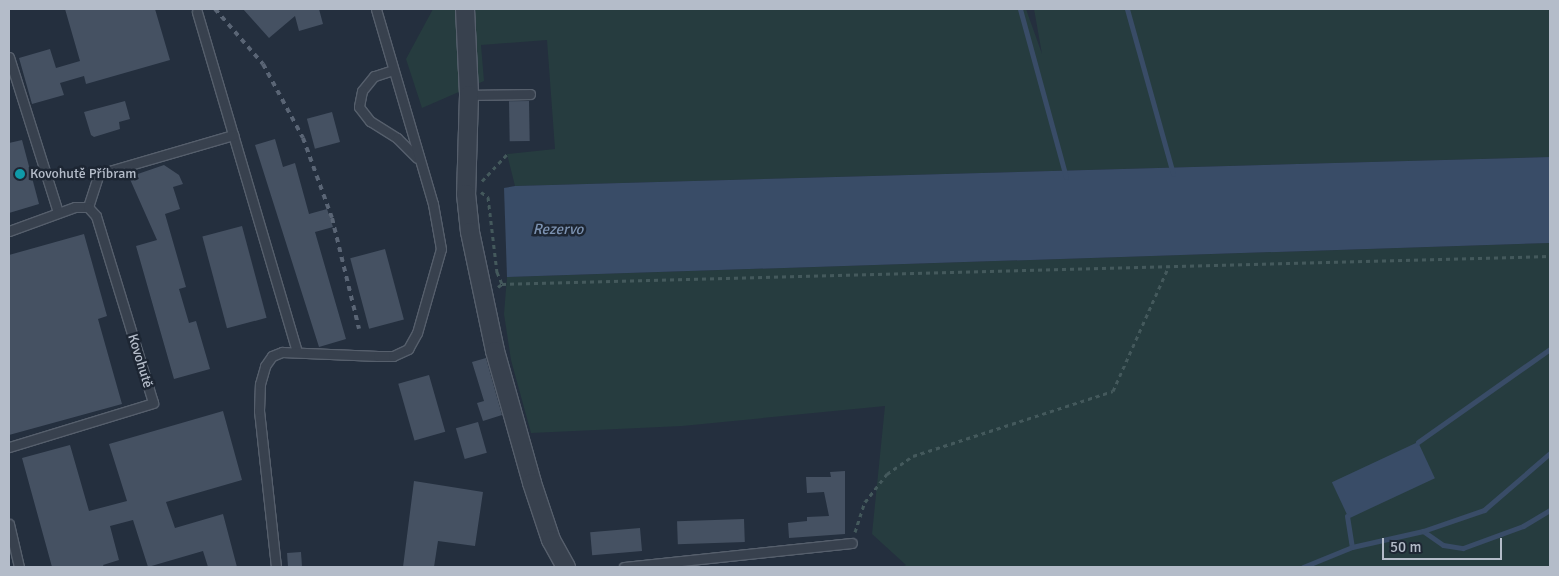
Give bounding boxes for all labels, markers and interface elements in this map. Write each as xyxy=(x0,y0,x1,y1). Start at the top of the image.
place label: Kovohutě Příbram xyxy=(30,166,136,182)
marker: Kovohutě Příbram xyxy=(14,168,26,180)
water label: Rezervo xyxy=(533,221,583,239)
street label: Kovohutě xyxy=(124,332,156,390)
scale bar xyxy=(1384,528,1504,560)
text: 50 m xyxy=(1390,538,1421,556)

